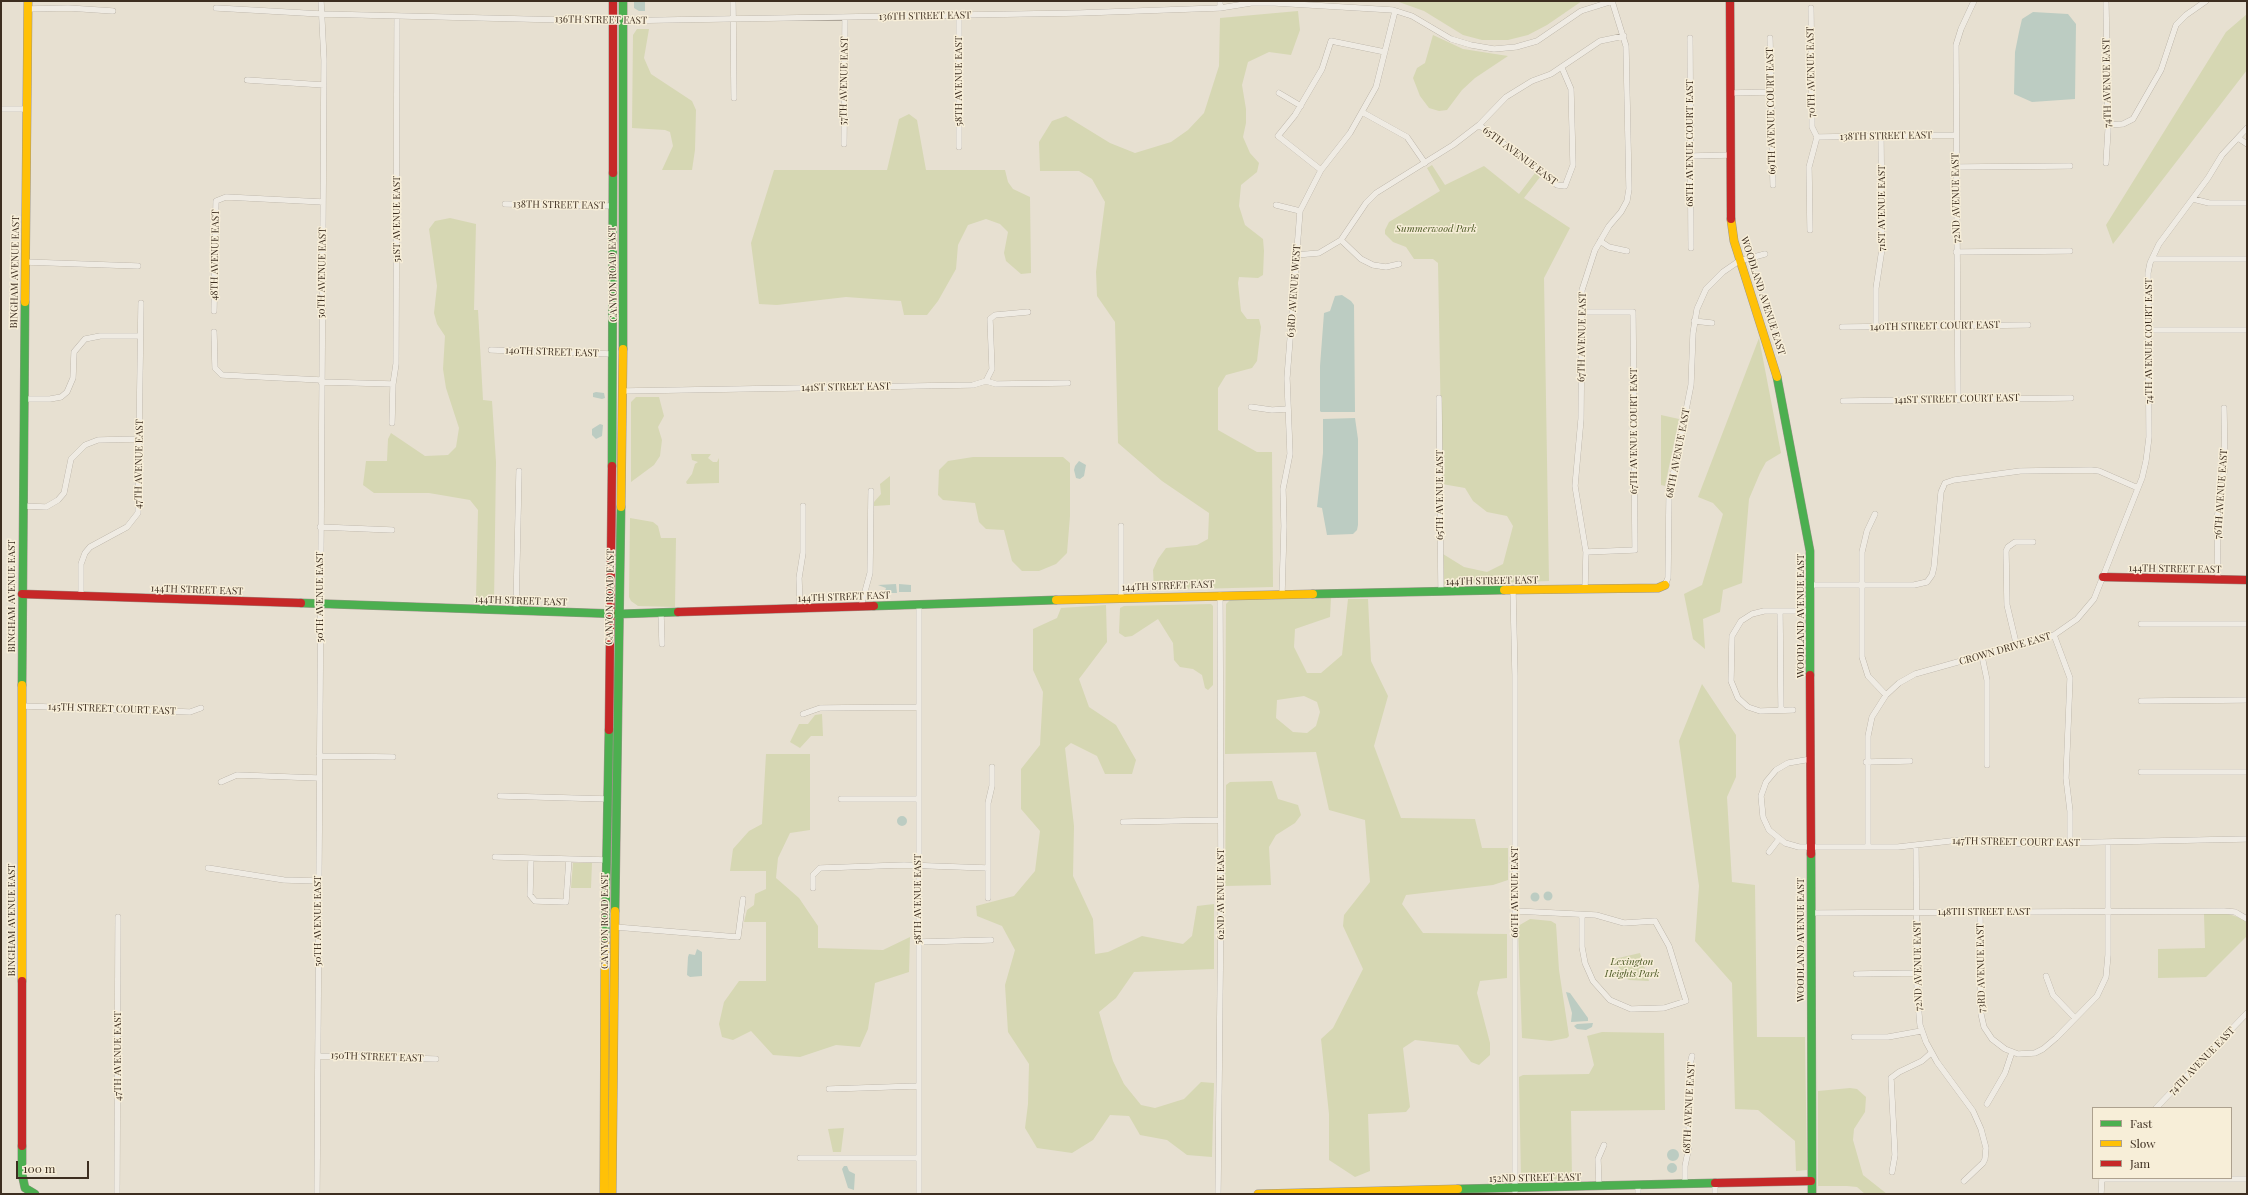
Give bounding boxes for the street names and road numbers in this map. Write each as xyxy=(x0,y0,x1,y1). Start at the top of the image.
street label: 136TH STREET EAST xyxy=(879,9,971,23)
street label: 136TH STREET EAST xyxy=(555,13,647,27)
street label: 70TH AVENUE EAST xyxy=(1804,26,1818,118)
street label: 57TH AVENUE EAST xyxy=(837,36,851,126)
street label: 58TH AVENUE EAST xyxy=(953,36,965,126)
street label: 74TH AVENUE EAST xyxy=(2100,38,2114,128)
street label: 69TH AVENUE COURT EAST xyxy=(1764,47,1778,175)
street label: 68TH AVENUE COURT EAST xyxy=(1684,79,1696,207)
street label: 65TH AVENUE EAST xyxy=(1480,124,1560,188)
street label: 138TH STREET EAST xyxy=(1840,129,1932,143)
street label: 72ND AVENUE EAST xyxy=(1949,153,1963,243)
street label: 71ST AVENUE EAST xyxy=(1876,165,1888,251)
street label: 51ST AVENUE EAST xyxy=(391,176,403,262)
street label: 138TH STREET EAST xyxy=(513,198,605,212)
street label: 48TH AVENUE EAST xyxy=(208,209,222,301)
street label: BINGHAM AVENUE EAST xyxy=(8,215,22,329)
street label: CANYON ROAD EAST xyxy=(606,226,620,322)
street label: 50TH AVENUE EAST xyxy=(315,227,329,319)
street label: WOODLAND AVENUE EAST xyxy=(1738,235,1788,357)
street label: 63RD AVENUE WEST xyxy=(1285,244,1303,338)
street label: 74TH AVENUE COURT EAST xyxy=(2143,278,2155,404)
street label: 67TH AVENUE EAST xyxy=(1575,292,1589,382)
street label: 140TH STREET COURT EAST xyxy=(1870,319,2000,333)
street label: 140TH STREET EAST xyxy=(505,344,599,360)
street label: 67TH AVENUE COURT EAST xyxy=(1628,368,1640,494)
street label: 141ST STREET EAST xyxy=(801,380,891,394)
street label: 141ST STREET COURT EAST xyxy=(1894,392,2020,406)
street label: 68TH AVENUE EAST xyxy=(1663,407,1693,499)
street label: 47TH AVENUE EAST xyxy=(132,419,146,509)
street label: 76TH AVENUE EAST xyxy=(2212,449,2230,539)
street label: 65TH AVENUE EAST xyxy=(1434,450,1446,540)
street label: BINGHAM AVENUE EAST xyxy=(6,539,18,653)
street label: CANYON ROAD EAST xyxy=(603,549,617,645)
street label: 50TH AVENUE EAST xyxy=(314,551,326,643)
street label: WOODLAND AVENUE EAST xyxy=(1795,554,1807,678)
street label: 144TH STREET EAST xyxy=(2128,562,2222,576)
street label: 144TH STREET EAST xyxy=(1445,574,1539,588)
street label: 144TH STREET EAST xyxy=(1121,578,1215,594)
street label: 144TH STREET EAST xyxy=(150,582,244,598)
street label: 144TH STREET EAST xyxy=(797,589,891,605)
street label: 144TH STREET EAST xyxy=(474,593,568,609)
street label: CROWN DRIVE EAST xyxy=(1958,630,2052,668)
street label: 145TH STREET COURT EAST xyxy=(48,701,176,717)
street label: 147TH STREET COURT EAST xyxy=(1952,835,2080,849)
street label: 66TH AVENUE EAST xyxy=(1509,846,1521,938)
street label: 62ND AVENUE EAST xyxy=(1215,848,1227,940)
street label: 58TH AVENUE EAST xyxy=(912,854,924,944)
street label: BINGHAM AVENUE EAST xyxy=(6,863,18,977)
street label: CANYON ROAD EAST xyxy=(599,873,611,969)
street label: 50TH AVENUE EAST xyxy=(312,875,324,967)
street label: WOODLAND AVENUE EAST xyxy=(1795,878,1807,1002)
street label: 148TH STREET EAST xyxy=(1937,906,2031,918)
street label: 72ND AVENUE EAST xyxy=(1911,921,1925,1011)
street label: 73RD AVENUE EAST xyxy=(1974,923,1988,1013)
street label: 47TH AVENUE EAST xyxy=(112,1011,124,1101)
street label: 74TH AVENUE EAST xyxy=(2167,1025,2237,1097)
street label: 150TH STREET EAST xyxy=(330,1049,424,1065)
street label: 68TH AVENUE EAST xyxy=(1681,1062,1697,1154)
street label: 152ND STREET EAST xyxy=(1489,1171,1581,1185)

